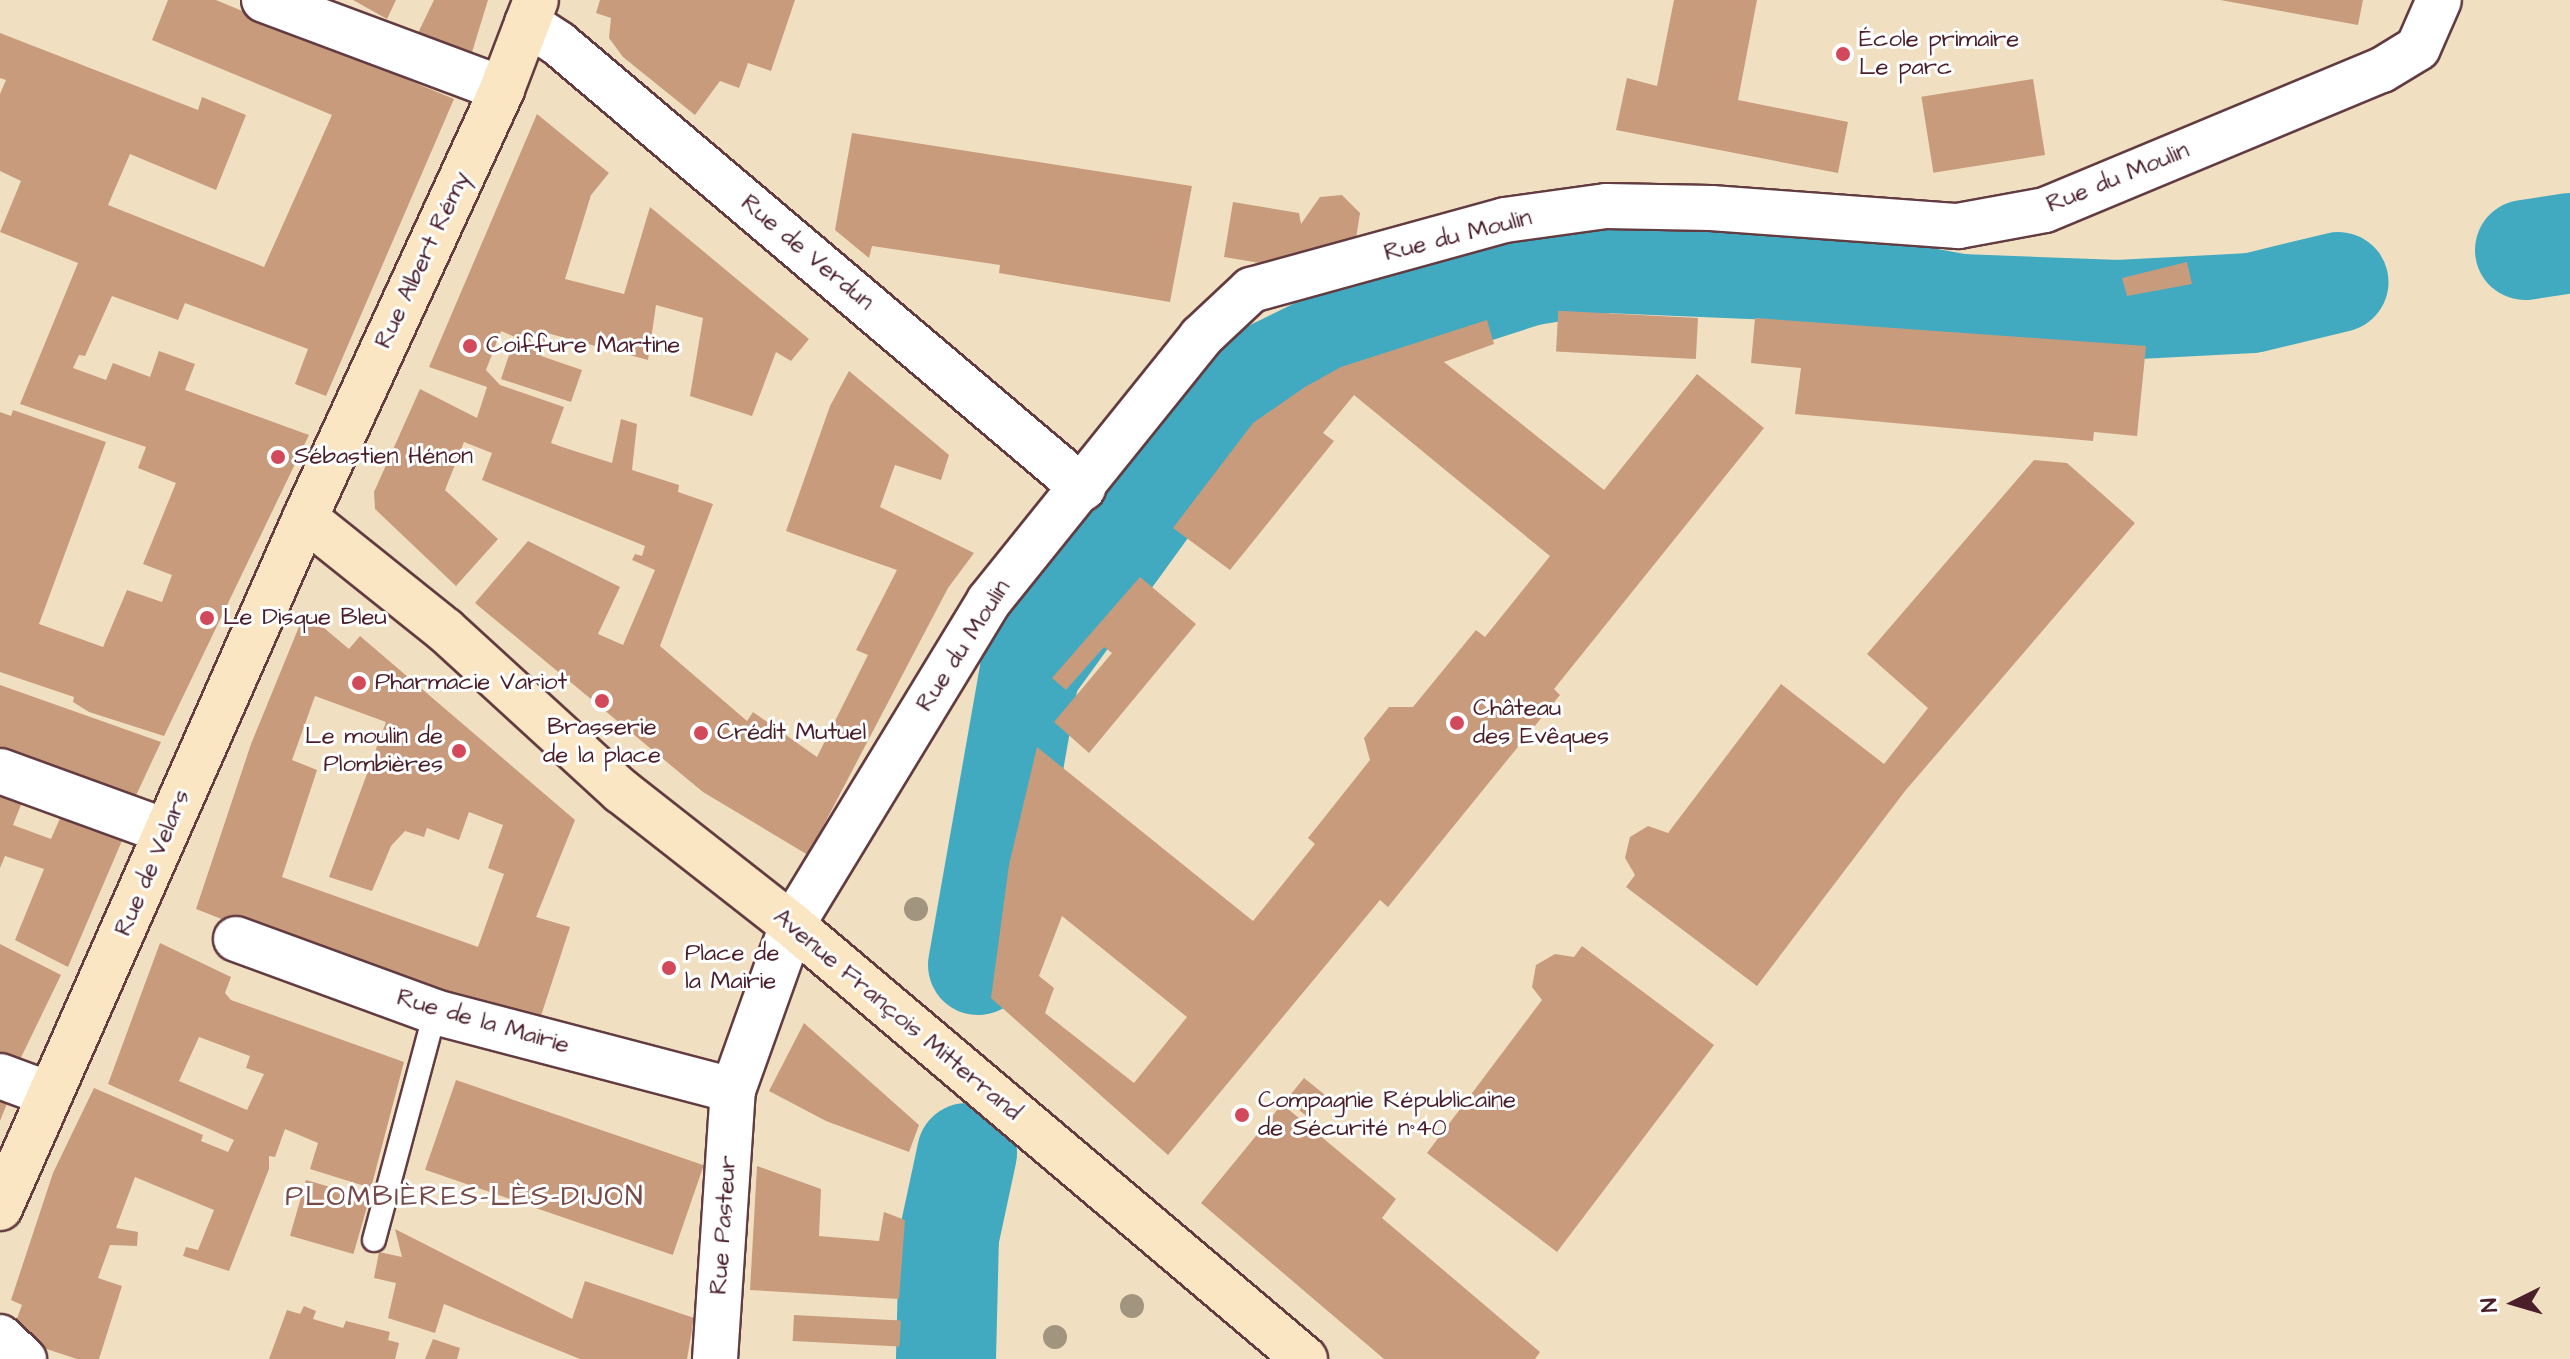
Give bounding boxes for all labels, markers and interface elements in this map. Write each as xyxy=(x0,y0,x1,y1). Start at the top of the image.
place label: École primaire Le parc xyxy=(1859,26,2019,82)
marker: École primaire Le parc xyxy=(1834,45,1852,63)
street label: Rue du Moulin xyxy=(2043,136,2193,220)
street label: Rue Albert Rémy xyxy=(369,167,477,353)
street label: Rue de Verdun xyxy=(735,189,879,317)
street label: Rue du Moulin xyxy=(1381,204,1535,268)
place label: Coiffure Martine xyxy=(486,332,680,360)
marker: Coiffure Martine xyxy=(461,337,479,355)
place label: Sébastien Hénon xyxy=(294,443,473,471)
marker: Sébastien Hénon xyxy=(269,448,287,466)
street label: Rue du Moulin xyxy=(911,575,1017,717)
place label: Le Disque Bleu xyxy=(223,604,387,632)
marker: Le Disque Bleu xyxy=(198,609,216,627)
place label: Pharmacie Variot xyxy=(375,669,567,697)
marker: Pharmacie Variot xyxy=(350,674,368,692)
marker: Brasserie de la place xyxy=(593,692,611,710)
place label: Château des Evêques xyxy=(1473,695,1609,751)
place label: Brasserie de la place xyxy=(543,714,661,770)
marker: Château des Evêques xyxy=(1448,714,1466,732)
place label: Crédit Mutuel xyxy=(717,719,866,747)
place label: Le moulin de Plombières xyxy=(305,723,443,779)
marker: Crédit Mutuel xyxy=(692,724,710,742)
marker: Le moulin de Plombières xyxy=(450,742,468,760)
street label: Rue de Velars xyxy=(109,786,197,940)
street label: Avenue François Mitterrand xyxy=(767,903,1027,1127)
place label: Place de la Mairie xyxy=(685,940,779,996)
marker: Place de la Mairie xyxy=(660,959,678,977)
street label: Rue de la Mairie xyxy=(394,984,572,1060)
place label: Compagnie Républicaine de Sécurité n°40 xyxy=(1258,1087,1516,1143)
marker: Compagnie Républicaine de Sécurité n°40 xyxy=(1233,1106,1251,1124)
street label: Rue Pasteur xyxy=(705,1154,743,1296)
district label: PLOMBIÈRES-LÈS-DIJON xyxy=(285,1180,645,1214)
north arrow xyxy=(2474,1263,2554,1343)
text: N xyxy=(2474,1297,2506,1313)

